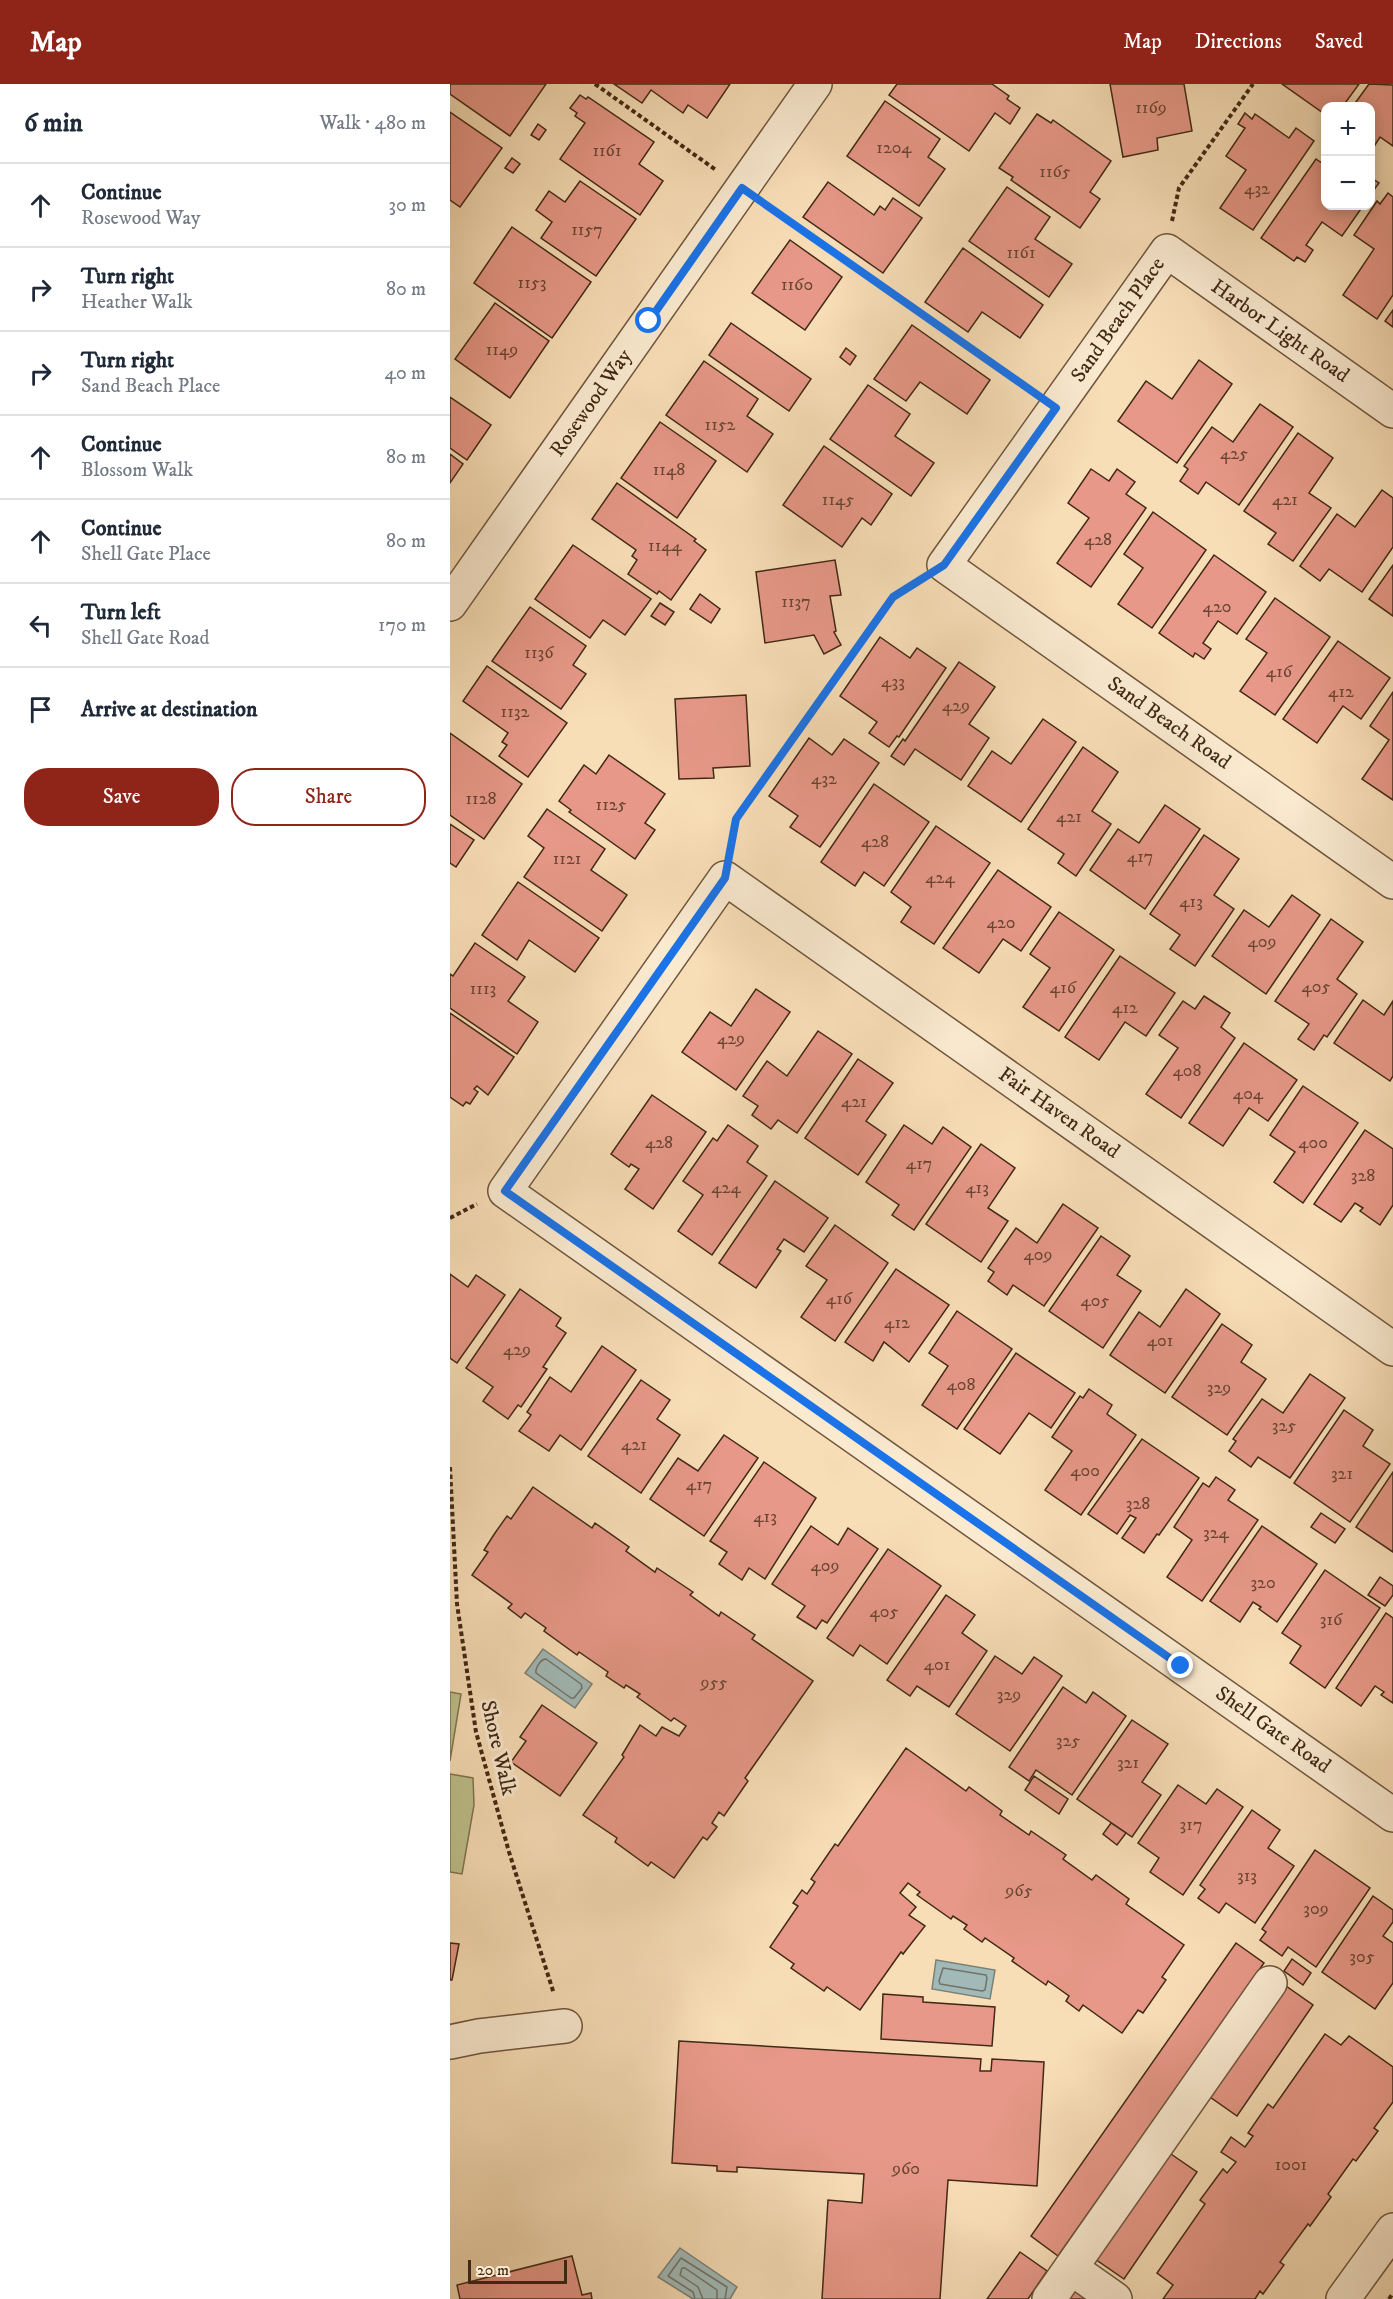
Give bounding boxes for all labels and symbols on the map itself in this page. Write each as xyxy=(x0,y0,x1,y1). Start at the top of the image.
house number: 1169 xyxy=(1135,97,1167,119)
house number: 1204 xyxy=(876,137,912,159)
house number: 1161 xyxy=(592,140,622,162)
house number: 1165 xyxy=(1039,161,1071,183)
house number: 432 xyxy=(1244,178,1270,200)
house number: 1157 xyxy=(571,219,603,241)
house number: 1161 xyxy=(1006,242,1036,264)
street label: Sand Beach Place xyxy=(1065,252,1171,387)
house number: 1153 xyxy=(518,272,546,294)
house number: 1160 xyxy=(781,274,813,296)
street label: Harbor Light Road xyxy=(1206,274,1355,389)
route start xyxy=(635,307,661,333)
house number: 1149 xyxy=(486,339,518,361)
street label: Rosewood Way xyxy=(544,343,638,462)
house number: 1152 xyxy=(705,414,736,436)
house number: 425 xyxy=(1220,443,1248,465)
house number: 1148 xyxy=(653,459,685,481)
house number: 1145 xyxy=(822,489,854,511)
house number: 421 xyxy=(1272,489,1298,511)
house number: 428 xyxy=(1084,529,1112,551)
house number: 1144 xyxy=(648,535,683,557)
house number: 1137 xyxy=(781,591,811,613)
house number: 420 xyxy=(1203,596,1231,618)
house number: 1136 xyxy=(524,642,554,664)
house number: 416 xyxy=(1266,661,1293,683)
house number: 433 xyxy=(881,671,905,693)
street label: Sand Beach Road xyxy=(1102,671,1236,775)
house number: 412 xyxy=(1328,681,1354,703)
house number: 429 xyxy=(942,695,970,717)
house number: 1132 xyxy=(501,701,530,723)
house number: 432 xyxy=(811,768,837,790)
house number: 1128 xyxy=(465,788,497,810)
house number: 1125 xyxy=(596,794,627,816)
house number: 421 xyxy=(1056,806,1082,828)
house number: 428 xyxy=(861,831,889,853)
house number: 417 xyxy=(1127,846,1153,868)
house number: 1121 xyxy=(553,848,581,870)
house number: 424 xyxy=(925,867,955,889)
house number: 413 xyxy=(1179,891,1203,913)
house number: 420 xyxy=(987,912,1015,934)
house number: 409 xyxy=(1247,931,1277,953)
house number: 405 xyxy=(1302,976,1331,998)
house number: 416 xyxy=(1050,977,1077,999)
house number: 1113 xyxy=(470,978,496,1000)
house number: 412 xyxy=(1112,997,1138,1019)
house number: 429 xyxy=(717,1028,745,1050)
house number: 408 xyxy=(1172,1060,1202,1082)
street label: Fair Haven Road xyxy=(993,1062,1125,1165)
house number: 404 xyxy=(1233,1083,1264,1105)
house number: 421 xyxy=(841,1091,867,1113)
house number: 428 xyxy=(645,1132,673,1154)
house number: 400 xyxy=(1298,1132,1328,1154)
house number: 417 xyxy=(906,1153,932,1175)
house number: 328 xyxy=(1351,1165,1375,1187)
house number: 424 xyxy=(711,1177,741,1199)
house number: 413 xyxy=(965,1177,989,1199)
house number: 409 xyxy=(1023,1244,1053,1266)
house number: 416 xyxy=(826,1288,853,1310)
house number: 405 xyxy=(1081,1290,1110,1312)
house number: 412 xyxy=(884,1312,910,1334)
house number: 401 xyxy=(1147,1330,1173,1352)
house number: 429 xyxy=(503,1339,531,1361)
house number: 408 xyxy=(946,1374,976,1396)
house number: 329 xyxy=(1207,1377,1231,1399)
house number: 325 xyxy=(1272,1415,1296,1437)
house number: 421 xyxy=(621,1434,647,1456)
house number: 400 xyxy=(1070,1460,1100,1482)
house number: 321 xyxy=(1331,1463,1353,1485)
house number: 417 xyxy=(686,1474,712,1496)
house number: 328 xyxy=(1126,1493,1150,1515)
house number: 413 xyxy=(753,1506,777,1528)
house number: 324 xyxy=(1203,1522,1230,1544)
house number: 409 xyxy=(810,1555,840,1577)
house number: 320 xyxy=(1250,1572,1276,1594)
house number: 405 xyxy=(870,1601,899,1623)
house number: 316 xyxy=(1320,1609,1343,1631)
route end xyxy=(1167,1652,1193,1678)
house number: 401 xyxy=(924,1654,950,1676)
house number: 955 xyxy=(700,1672,727,1694)
street label: Shell Gate Road xyxy=(1210,1681,1336,1780)
house number: 329 xyxy=(997,1684,1021,1706)
street label: Shore Walk xyxy=(474,1698,522,1799)
house number: 325 xyxy=(1056,1730,1080,1752)
house number: 321 xyxy=(1117,1752,1139,1774)
house number: 317 xyxy=(1180,1814,1202,1836)
house number: 313 xyxy=(1237,1865,1257,1887)
house number: 965 xyxy=(1004,1880,1033,1902)
house number: 309 xyxy=(1303,1898,1329,1920)
house number: 305 xyxy=(1349,1946,1375,1968)
house number: 1001 xyxy=(1275,2154,1307,2176)
house number: 960 xyxy=(891,2158,920,2180)
scale bar xyxy=(468,2257,567,2284)

